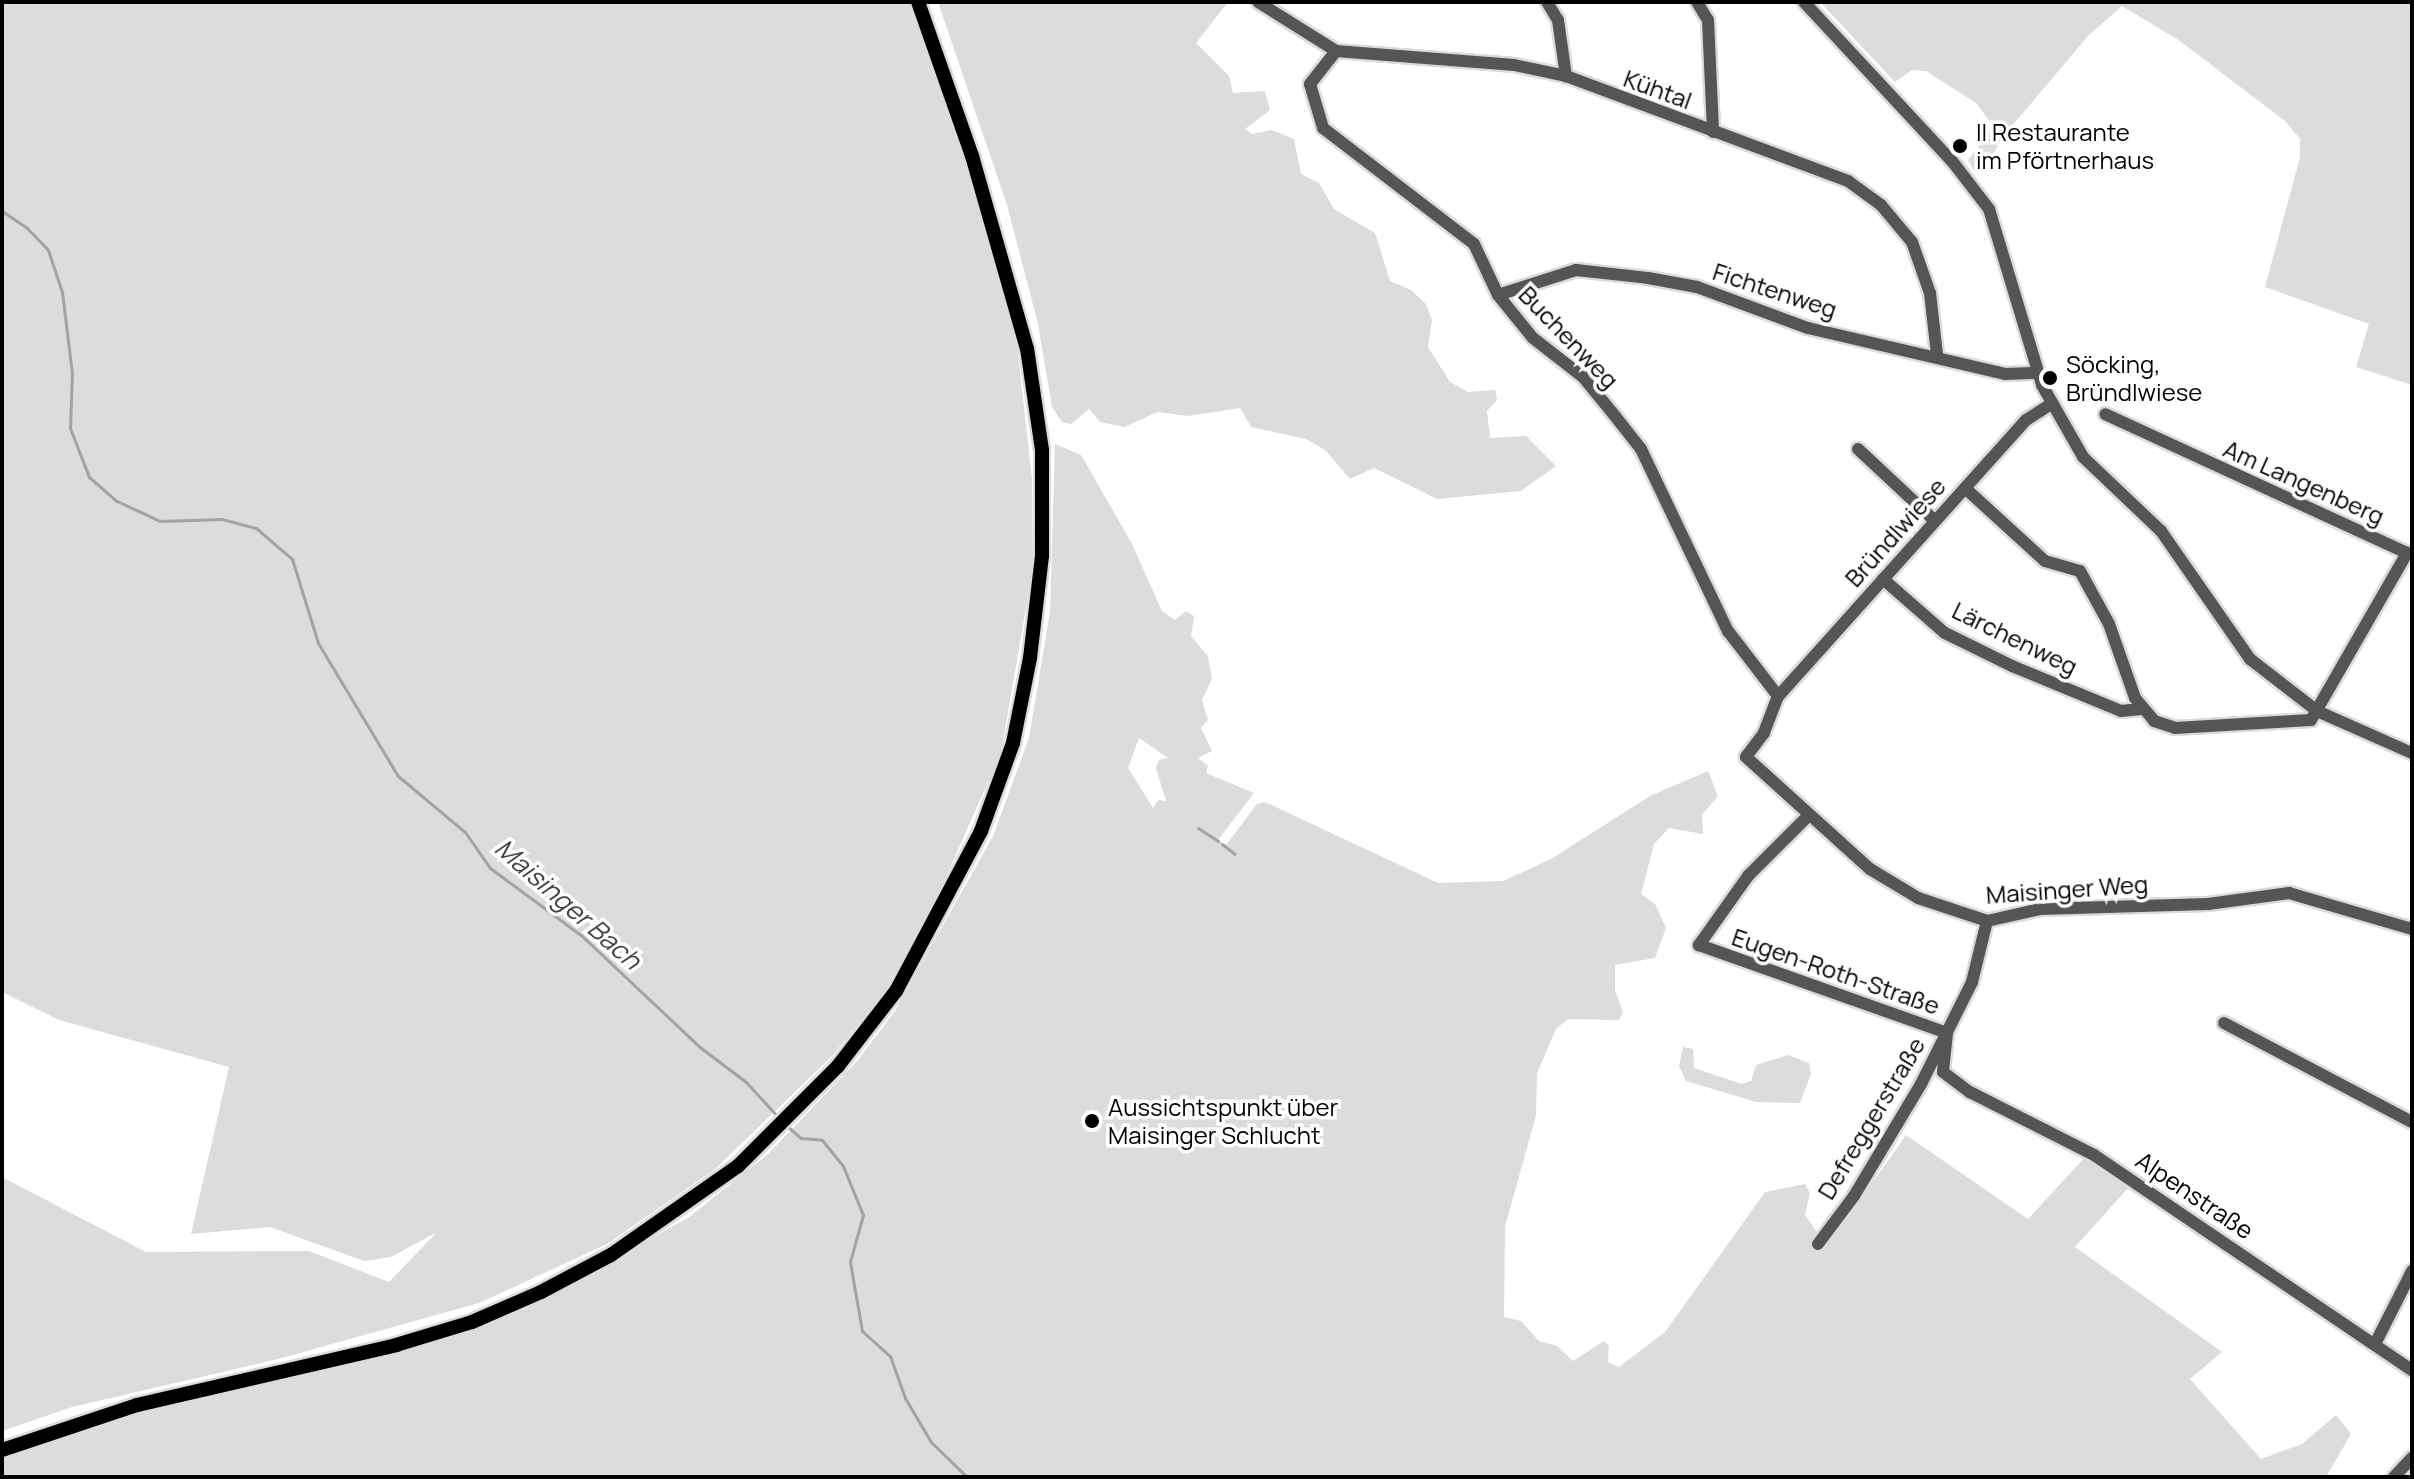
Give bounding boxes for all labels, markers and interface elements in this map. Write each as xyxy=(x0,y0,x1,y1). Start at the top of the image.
street label: Kühtal xyxy=(1620,63,1696,115)
place label: Il Restaurante im Pförtnerhaus xyxy=(1976,118,2154,174)
marker: Il Restaurante im Pförtnerhaus xyxy=(1951,137,1969,155)
street label: Fichtenweg xyxy=(1709,256,1841,324)
street label: Buchenweg xyxy=(1513,280,1625,394)
place label: Söcking, Bründlwiese xyxy=(2066,350,2202,406)
marker: Söcking, Bründlwiese xyxy=(2041,369,2059,387)
street label: Am Langenberg xyxy=(2219,434,2389,530)
street label: Bründlwiese xyxy=(1839,472,1951,592)
street label: Lärchenweg xyxy=(1948,595,2082,681)
water label: Maisinger Bach xyxy=(489,832,647,976)
street label: Maisinger Weg xyxy=(1985,869,2149,909)
street label: Eugen-Roth-Straße xyxy=(1728,922,1944,1020)
street label: Defreggerstraße xyxy=(1811,1032,1931,1204)
place label: Aussichtspunkt über Maisinger Schlucht xyxy=(1108,1093,1338,1149)
marker: Aussichtspunkt über Maisinger Schlucht xyxy=(1083,1112,1101,1130)
street label: Alpenstraße xyxy=(2131,1145,2259,1245)

